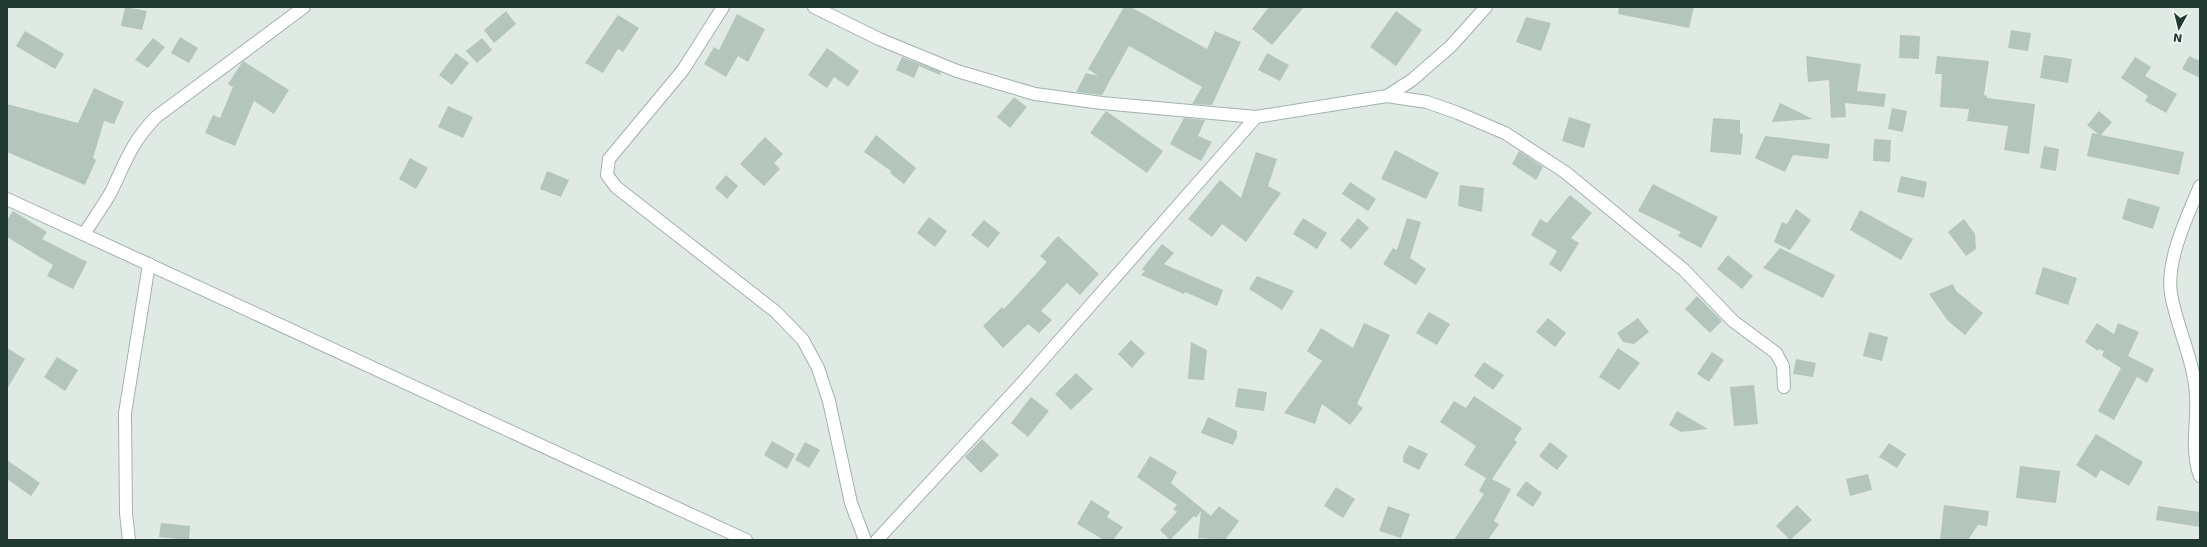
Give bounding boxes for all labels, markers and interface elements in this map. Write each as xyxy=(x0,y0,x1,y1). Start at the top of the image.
north arrow xyxy=(2159,8,2199,48)
text: N xyxy=(2172,30,2183,44)

